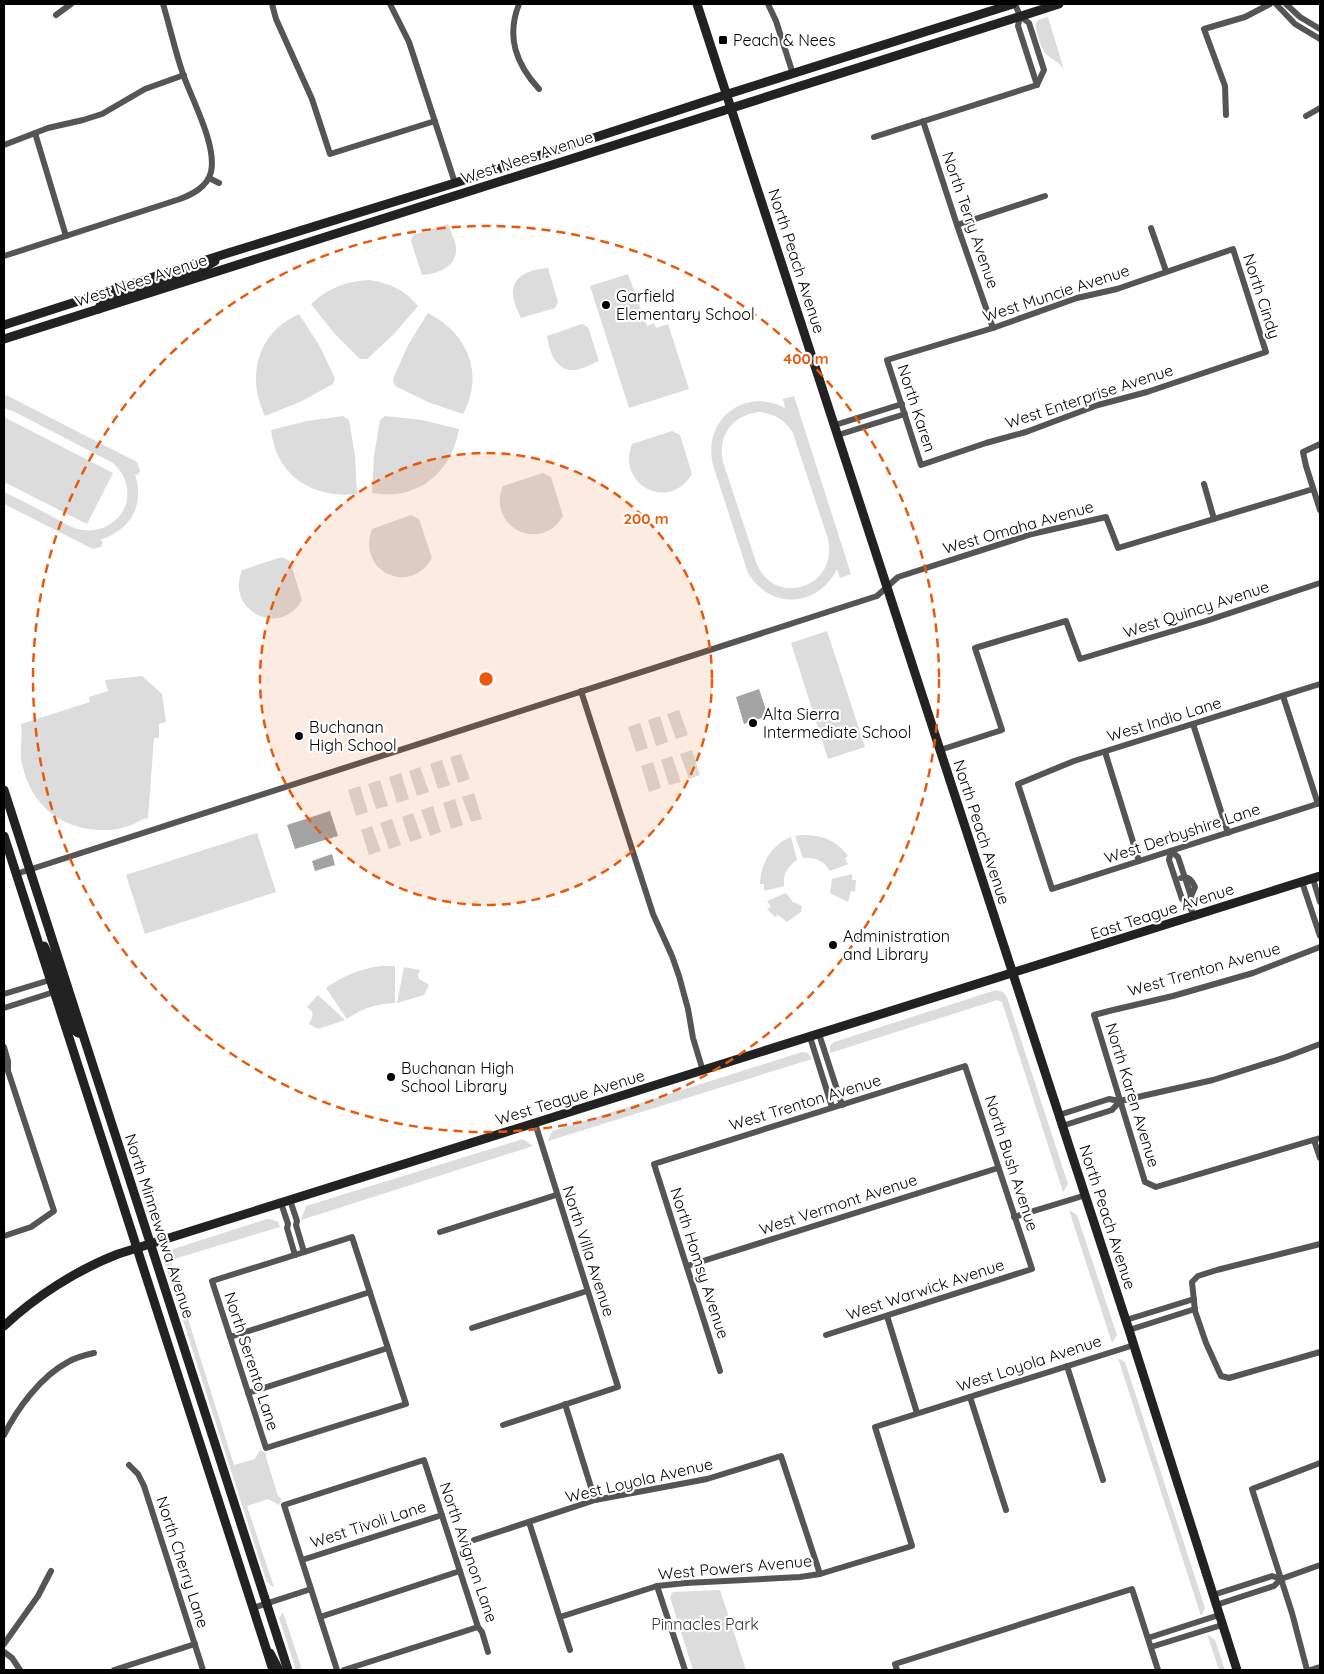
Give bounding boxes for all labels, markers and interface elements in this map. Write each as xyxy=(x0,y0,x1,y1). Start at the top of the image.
place label: Peach & Nees xyxy=(733,30,835,50)
marker: Peach & Nees xyxy=(717,34,729,46)
street label: West Nees Avenue xyxy=(458,126,596,188)
street label: North Terry Avenue xyxy=(938,149,1004,291)
street label: North Peach Avenue xyxy=(764,186,830,336)
street label: West Nees Avenue xyxy=(72,249,210,311)
street label: North Cindy xyxy=(1239,251,1285,341)
street label: West Muncie Avenue xyxy=(980,260,1132,326)
place label: Garfield Elementary School xyxy=(616,286,755,324)
marker: Garfield Elementary School xyxy=(600,299,612,311)
text: 400 m xyxy=(783,349,829,368)
street label: West Enterprise Avenue xyxy=(1003,359,1175,433)
street label: North Karen xyxy=(893,362,941,454)
street label: West Omaha Avenue xyxy=(940,496,1096,558)
text: 200 m xyxy=(624,509,669,528)
street label: West Quincy Avenue xyxy=(1121,576,1271,642)
centre of rings xyxy=(477,670,495,688)
street label: West Indio Lane xyxy=(1104,692,1224,746)
place label: Alta Sierra Intermediate School xyxy=(763,704,911,742)
place label: Buchanan High School xyxy=(309,717,397,755)
marker: Alta Sierra Intermediate School xyxy=(747,717,759,729)
marker: Buchanan High School xyxy=(293,730,305,742)
street label: North Peach Avenue xyxy=(949,757,1015,907)
street label: West Derbyshire Lane xyxy=(1102,798,1262,868)
street label: East Teague Avenue xyxy=(1088,878,1236,944)
place label: Administration and Library xyxy=(843,926,950,964)
street label: West Trenton Avenue xyxy=(1125,938,1283,1000)
marker: Administration and Library xyxy=(827,939,839,951)
street label: North Karen Avenue xyxy=(1102,1020,1164,1170)
place label: Buchanan High School Library xyxy=(401,1058,514,1096)
street label: West Teague Avenue xyxy=(493,1065,647,1129)
street label: West Trenton Avenue xyxy=(727,1069,883,1135)
marker: Buchanan High School Library xyxy=(385,1071,397,1083)
street label: North Bush Avenue xyxy=(981,1093,1043,1233)
street label: North Minnewawa Avenue xyxy=(121,1131,199,1321)
street label: North Peach Avenue xyxy=(1075,1142,1141,1292)
street label: West Vermont Avenue xyxy=(756,1169,920,1239)
street label: North Villa Avenue xyxy=(558,1183,620,1319)
street label: North Homsy Avenue xyxy=(666,1185,734,1341)
street label: West Warwick Avenue xyxy=(843,1254,1007,1324)
street label: North Serento Lane xyxy=(220,1289,284,1433)
street label: West Loyola Avenue xyxy=(954,1330,1104,1396)
street label: West Loyola Avenue xyxy=(563,1453,715,1507)
street label: North Avignon Lane xyxy=(436,1479,502,1625)
street label: North Cherry Lane xyxy=(152,1494,214,1630)
street label: West Tivoli Lane xyxy=(308,1496,428,1552)
street label: West Powers Avenue xyxy=(657,1550,813,1584)
park label: Pinnacles Park xyxy=(651,1614,759,1634)

